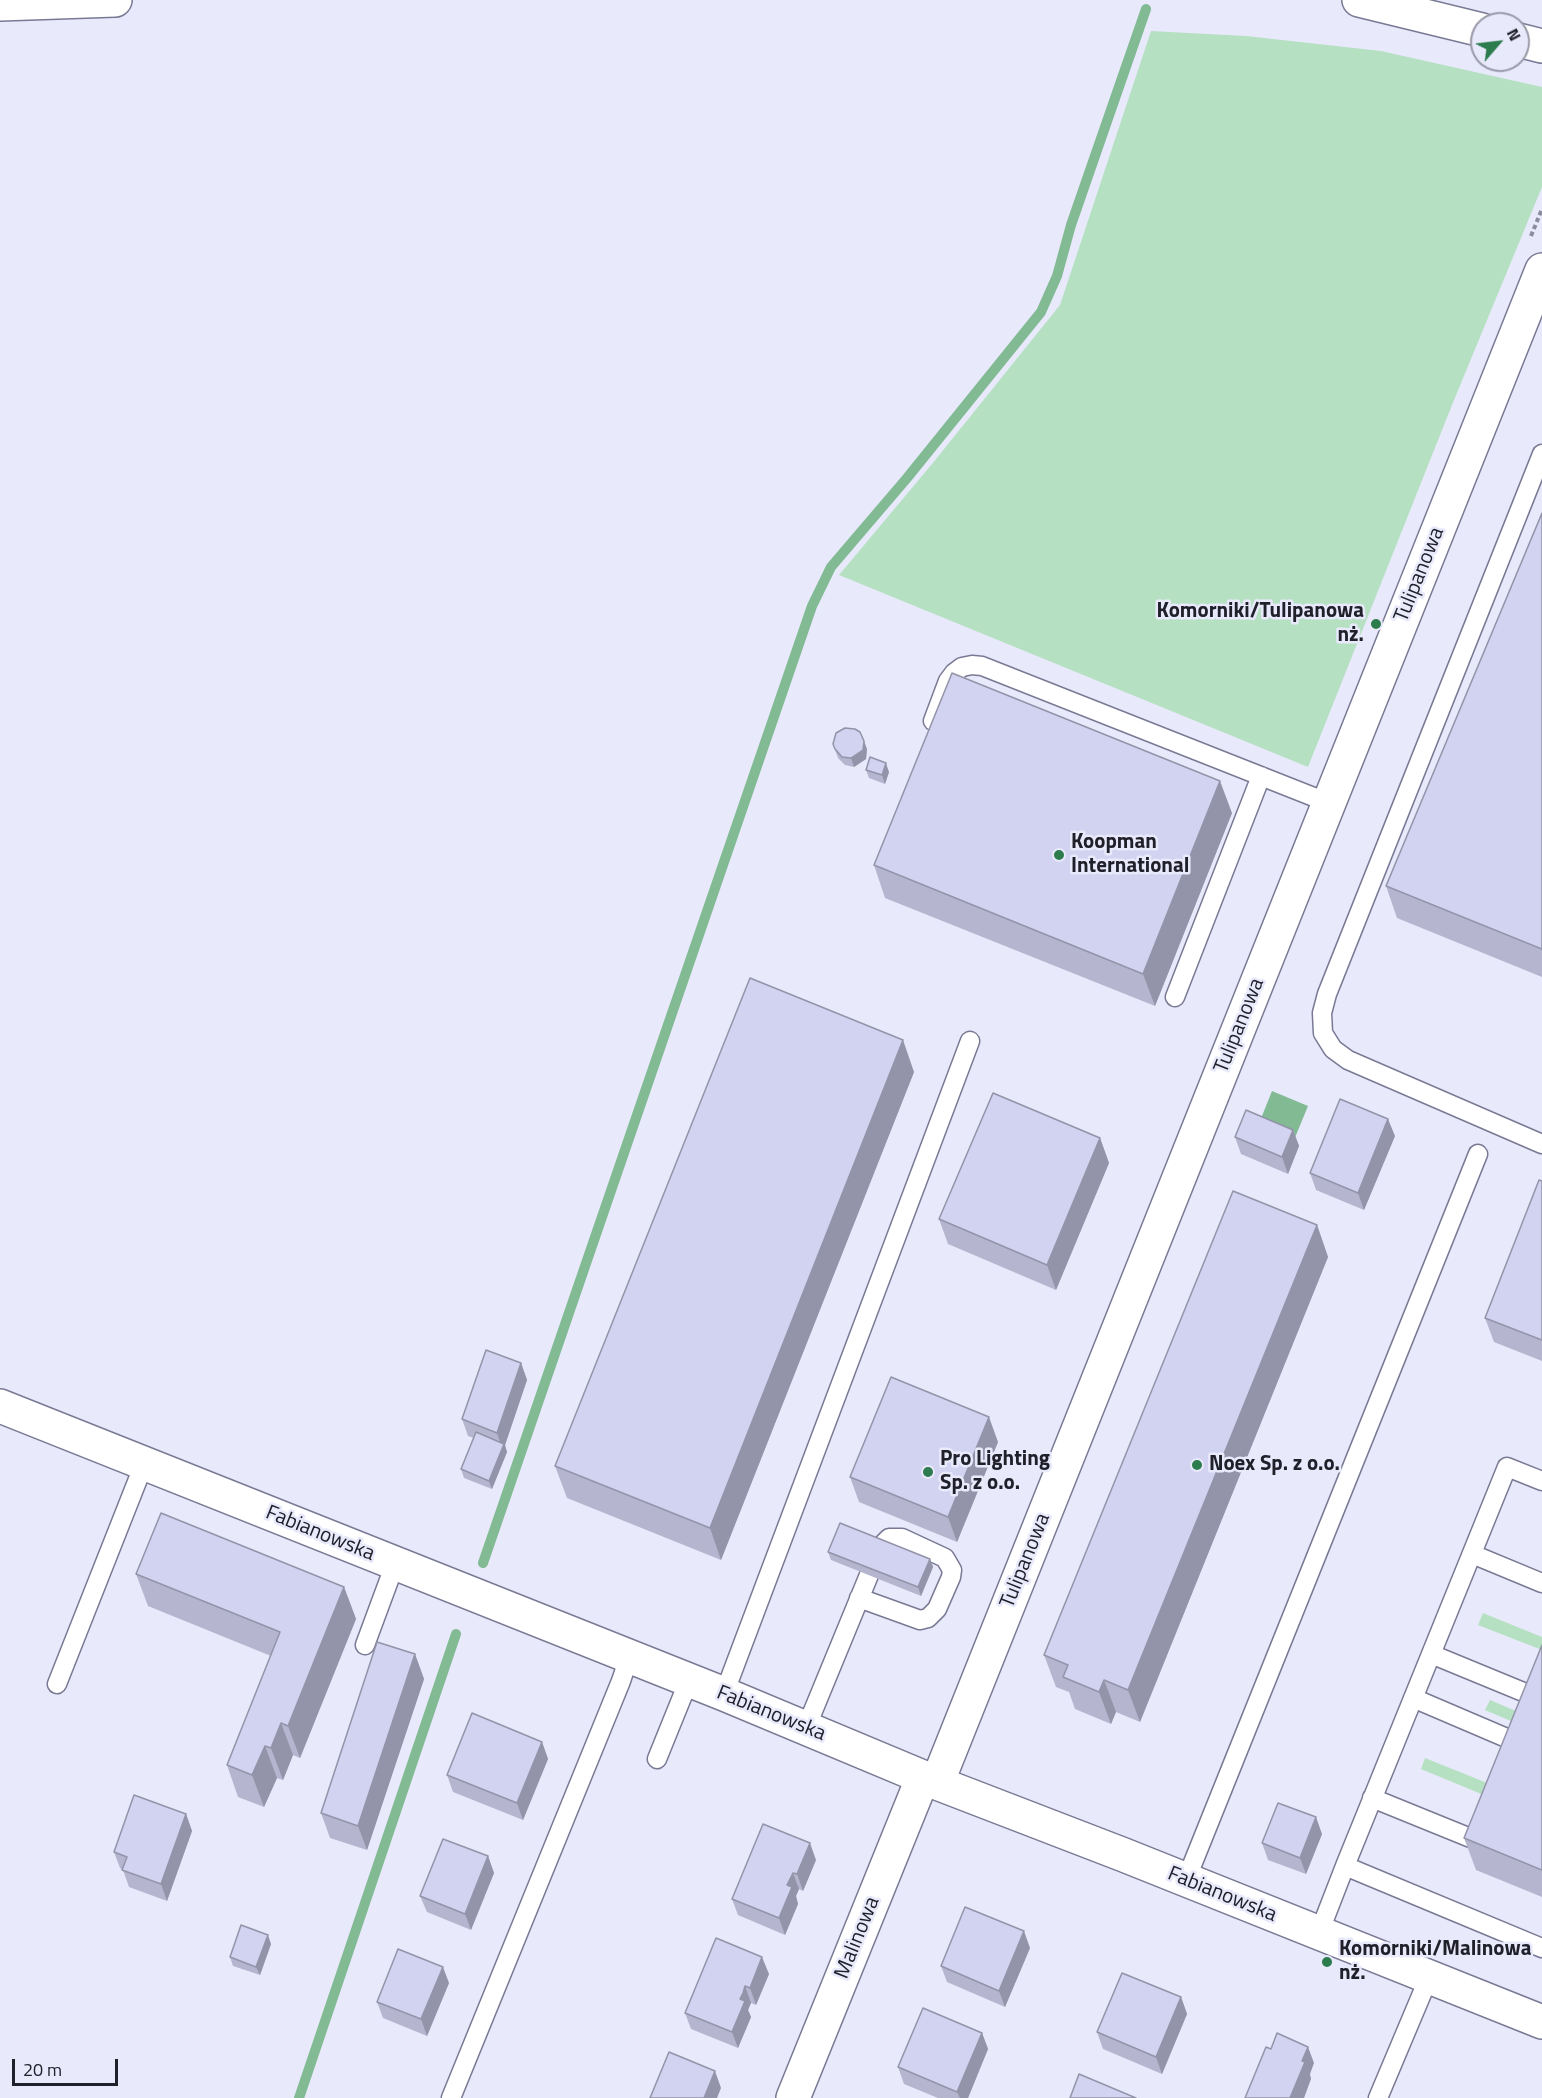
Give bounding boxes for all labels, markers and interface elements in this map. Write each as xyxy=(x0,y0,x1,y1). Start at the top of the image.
north arrow xyxy=(1470,12,1530,72)
text: N xyxy=(1501,24,1527,45)
street label: Tulipanowa xyxy=(1390,524,1450,626)
place label: Komorniki/Tulipanowa nż. xyxy=(1157,599,1364,649)
marker: Komorniki/Tulipanowa nż. xyxy=(1369,617,1383,631)
place label: Koopman International xyxy=(1071,830,1189,880)
marker: Koopman International xyxy=(1052,848,1066,862)
street label: Tulipanowa xyxy=(1210,975,1270,1077)
place label: Pro Lighting Sp. z o.o. xyxy=(940,1447,1050,1497)
place label: Noex Sp. z o.o. xyxy=(1209,1452,1340,1478)
marker: Noex Sp. z o.o. xyxy=(1190,1458,1204,1472)
marker: Pro Lighting Sp. z o.o. xyxy=(921,1465,935,1479)
street label: Fabianowska xyxy=(262,1501,378,1567)
street label: Tulipanowa xyxy=(996,1510,1056,1612)
street label: Fabianowska xyxy=(713,1681,829,1747)
street label: Fabianowska xyxy=(1164,1862,1280,1928)
street label: Malinowa xyxy=(830,1893,886,1983)
place label: Komorniki/Malinowa nż. xyxy=(1339,1937,1531,1987)
marker: Komorniki/Malinowa nż. xyxy=(1320,1955,1334,1969)
scale bar xyxy=(15,2047,122,2085)
text: 20 m xyxy=(23,2056,62,2083)

